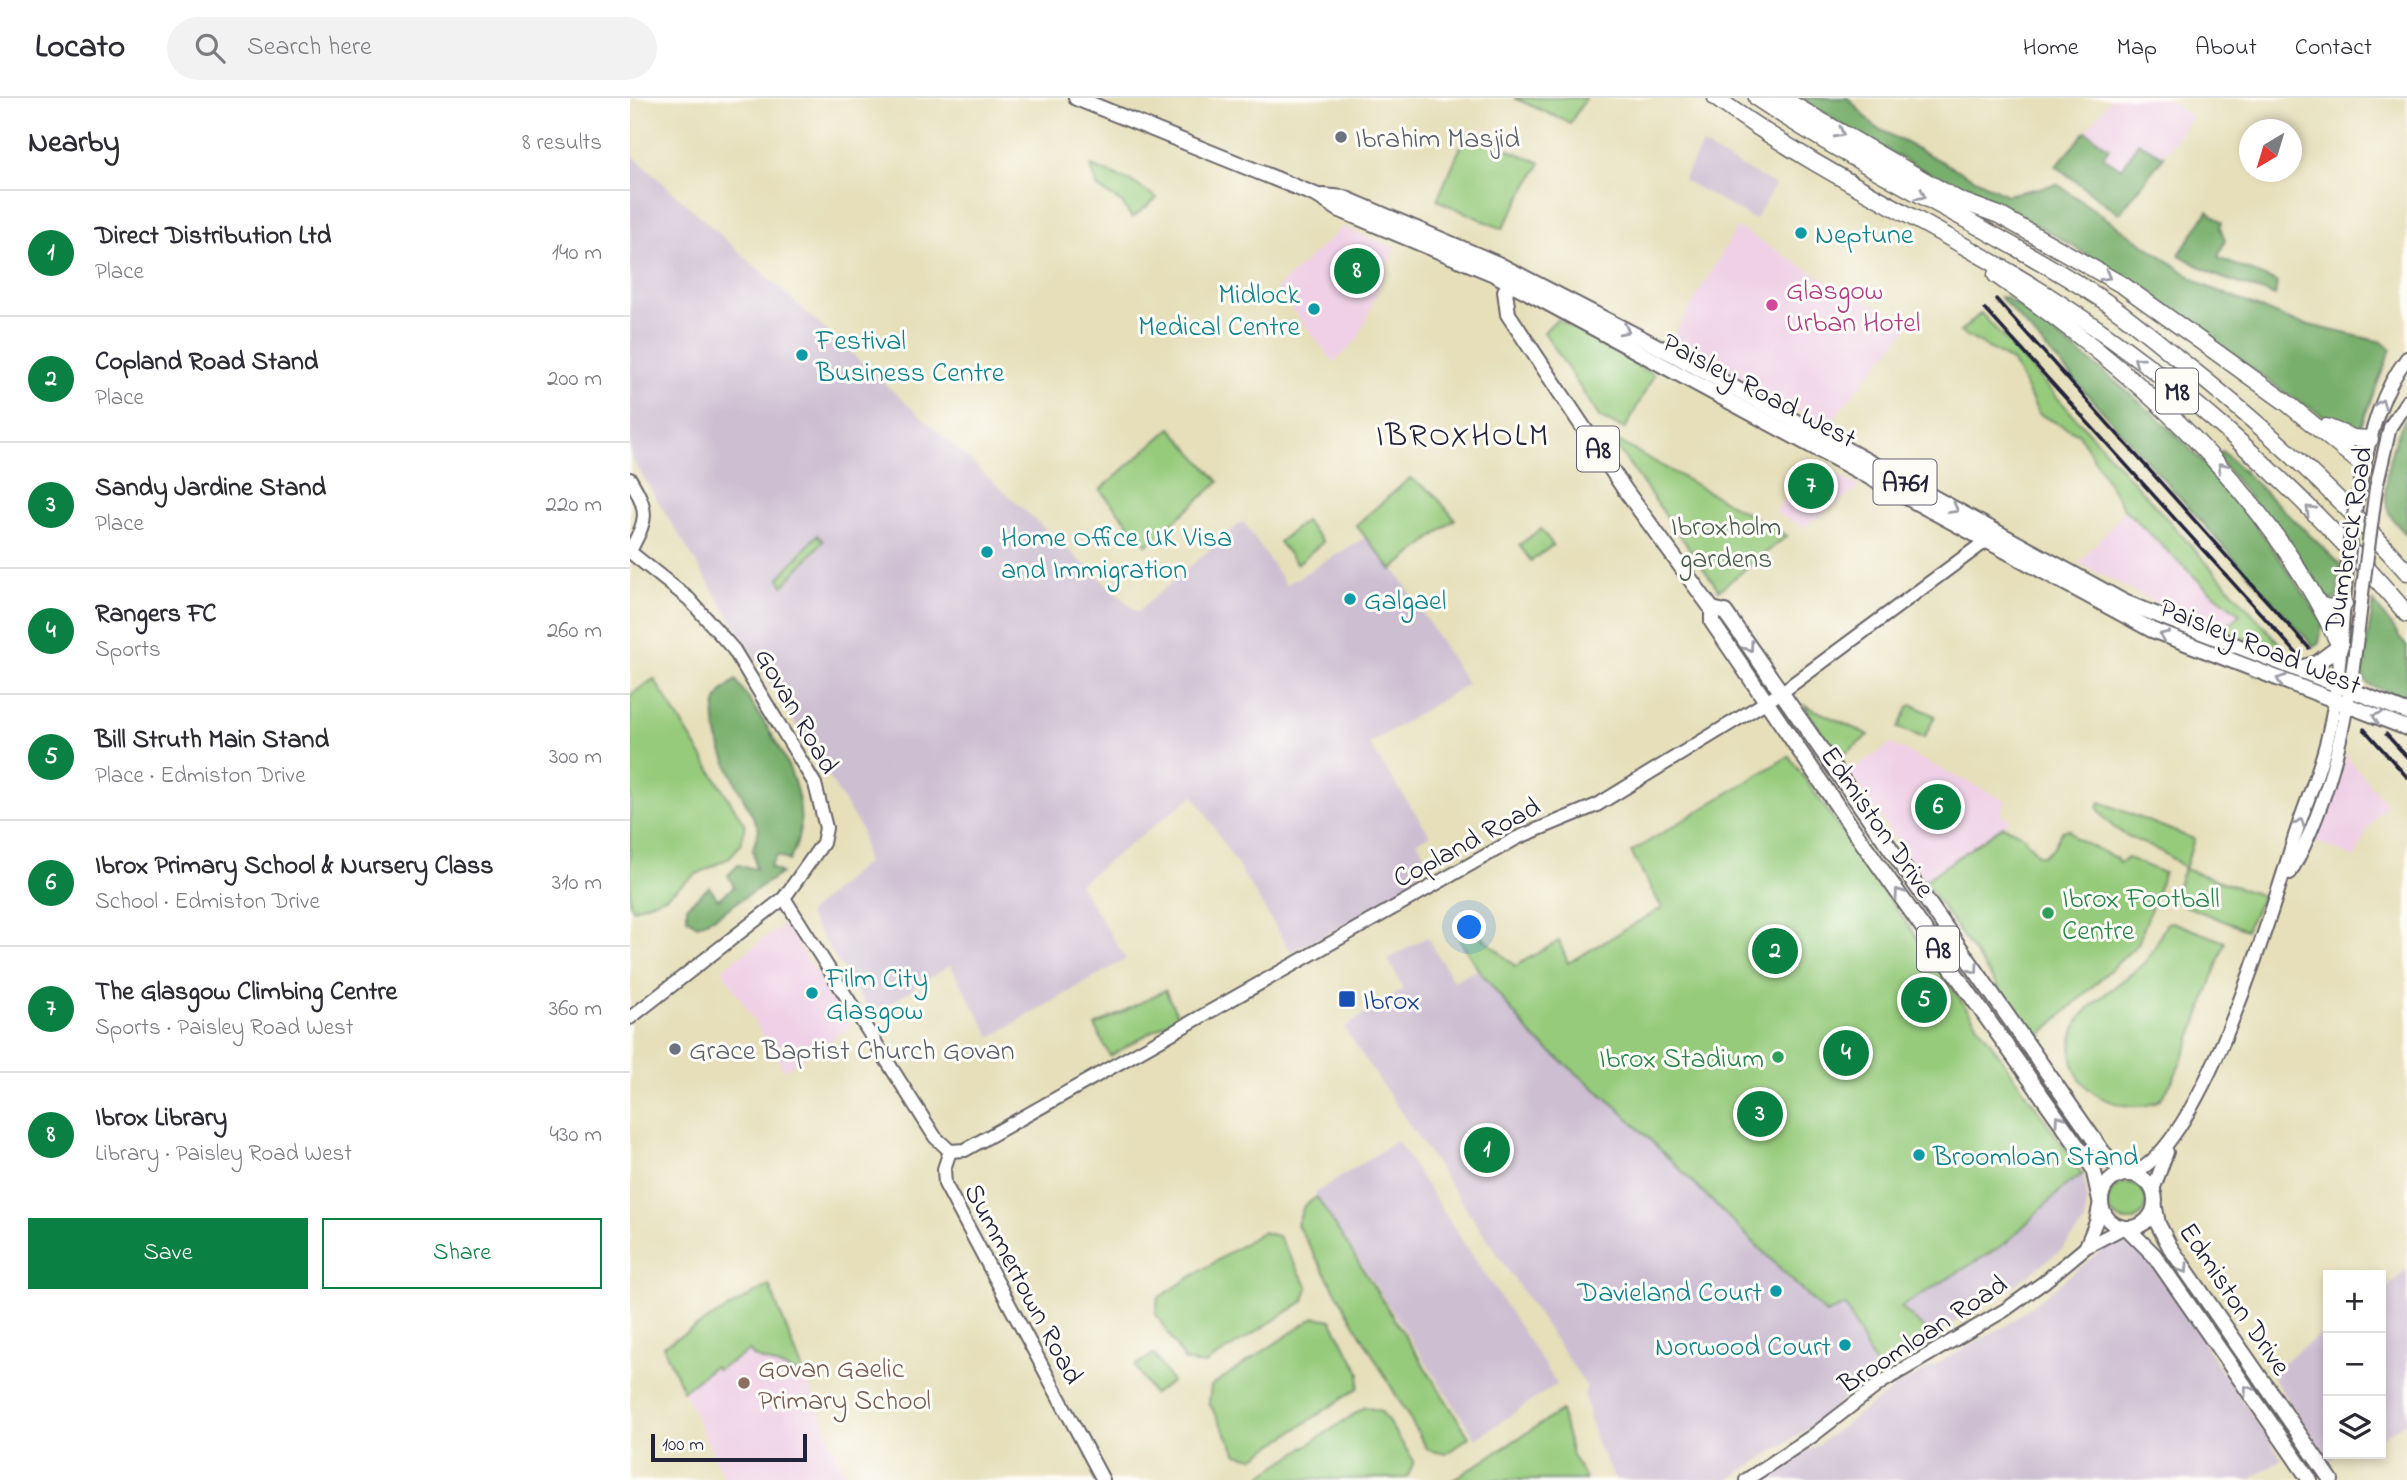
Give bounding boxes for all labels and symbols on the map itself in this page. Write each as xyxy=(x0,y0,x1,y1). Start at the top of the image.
north arrow xyxy=(2239,119,2302,182)
place label: Ibrahim Masjid xyxy=(1355,120,1520,161)
one-way arrow xyxy=(1832,125,1845,138)
marker: Ibrahim Masjid xyxy=(1333,129,1349,145)
one-way arrow xyxy=(1914,187,1926,201)
place label: Neptune xyxy=(1815,216,1914,257)
marker: Neptune xyxy=(1793,225,1809,241)
pin: 8 xyxy=(1334,245,1380,297)
one-way arrow xyxy=(2098,268,2111,281)
place label: Glasgow Urban Hotel xyxy=(1786,272,1921,345)
place label: Midlock Medical Centre xyxy=(1138,276,1301,349)
marker: Glasgow Urban Hotel xyxy=(1764,297,1780,313)
marker: Midlock Medical Centre xyxy=(1306,301,1322,317)
one-way arrow xyxy=(1618,321,1630,335)
place label: Festival Business Centre xyxy=(815,322,1005,395)
street label: Paisley Road West xyxy=(1654,324,1863,461)
marker: Festival Business Centre xyxy=(794,347,810,363)
one-way arrow xyxy=(2134,357,2146,370)
road number: M8 xyxy=(2156,368,2198,414)
one-way arrow xyxy=(2373,399,2387,411)
district label: IBROXHOLM xyxy=(1376,414,1550,461)
road number: A8 xyxy=(1577,426,1619,472)
street label: Dumbreck Road xyxy=(2315,444,2385,636)
pin: 7 xyxy=(1788,460,1834,512)
road number: A761 xyxy=(1874,460,1936,504)
one-way arrow xyxy=(2218,462,2230,475)
one-way arrow xyxy=(1947,501,1959,514)
one-way arrow xyxy=(2305,506,2318,519)
park label: Ibroxholm gardens xyxy=(1671,508,1781,581)
place label: Home Office UK Visa and Immigration xyxy=(1001,519,1232,592)
marker: Home Office UK Visa and Immigration xyxy=(979,544,995,560)
place label: Galgael xyxy=(1364,582,1446,623)
street label: Paisley Road West xyxy=(2153,589,2367,707)
marker: Galgael xyxy=(1342,591,1358,607)
one-way arrow xyxy=(2159,630,2172,644)
one-way arrow xyxy=(1741,639,1753,652)
street label: Govan Road xyxy=(742,641,848,783)
one-way arrow xyxy=(2275,674,2287,688)
one-way arrow xyxy=(2371,711,2383,725)
street label: Edmiston Drive xyxy=(1809,739,1944,908)
pin: 6 xyxy=(1915,781,1961,833)
street label: Copland Road xyxy=(1387,788,1549,900)
one-way arrow xyxy=(2292,817,2306,829)
place label: Ibrox Football Centre xyxy=(2062,880,2220,953)
one-way arrow xyxy=(1895,888,1907,901)
marker: Ibrox Football Centre xyxy=(2040,905,2056,921)
your location xyxy=(1452,910,1486,944)
pin: 2 xyxy=(1752,925,1798,977)
road number: A8 xyxy=(1917,926,1959,972)
place label: Film City Glasgow xyxy=(825,960,928,1033)
one-way arrow xyxy=(1966,961,1978,974)
pin: 5 xyxy=(1901,974,1947,1026)
place label: Ibrox xyxy=(1363,982,1420,1023)
marker: Film City Glasgow xyxy=(804,985,820,1001)
marker: Ibrox xyxy=(1337,989,1357,1009)
pin: 4 xyxy=(1823,1027,1869,1079)
place label: Grace Baptist Church Govan xyxy=(689,1032,1015,1073)
place label: Ibrox Stadium xyxy=(1599,1040,1764,1081)
marker: Grace Baptist Church Govan xyxy=(667,1041,683,1057)
marker: Ibrox Stadium xyxy=(1770,1049,1786,1065)
pin: 3 xyxy=(1737,1088,1783,1140)
one-way arrow xyxy=(2055,1114,2067,1127)
pin: 1 xyxy=(1464,1124,1510,1176)
place label: Broomloan Stand xyxy=(1932,1138,2139,1179)
marker: Broomloan Stand xyxy=(1911,1147,1927,1163)
street label: Summertown Road xyxy=(952,1177,1092,1393)
street label: Edmiston Drive xyxy=(2167,1215,2300,1385)
one-way arrow xyxy=(2176,1261,2188,1274)
street label: Broomloan Road xyxy=(1830,1266,2017,1407)
place label: Davieland Court xyxy=(1577,1274,1762,1315)
marker: Davieland Court xyxy=(1768,1283,1784,1299)
place label: Norwood Court xyxy=(1655,1328,1831,1369)
marker: Norwood Court xyxy=(1837,1337,1853,1353)
place label: Govan Gaelic Primary School xyxy=(758,1350,931,1423)
marker: Govan Gaelic Primary School xyxy=(736,1375,752,1391)
one-way arrow xyxy=(2244,1385,2256,1398)
scale bar xyxy=(651,1431,807,1463)

